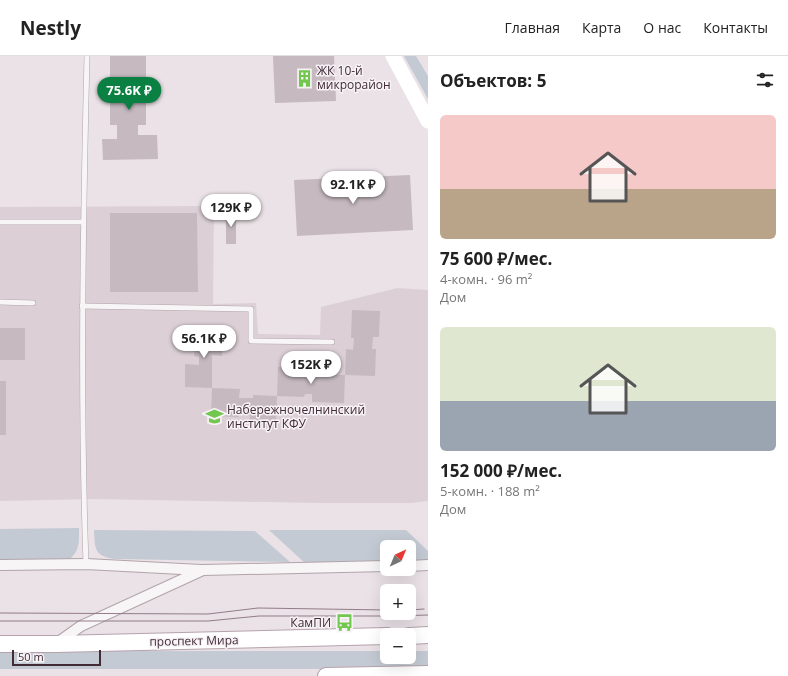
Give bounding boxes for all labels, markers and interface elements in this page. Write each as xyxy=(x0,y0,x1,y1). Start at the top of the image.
text: Nestly xyxy=(20,15,81,41)
text: Главная xyxy=(505,18,560,37)
text: Карта xyxy=(582,18,621,37)
text: О нас xyxy=(643,18,681,37)
text: Контакты xyxy=(703,18,768,37)
place label: ЖК 10-й микрорайон xyxy=(317,62,391,93)
building icon: ЖК 10-й микрорайон xyxy=(294,68,314,88)
text: Объектов: 5 xyxy=(440,69,546,92)
icon: filters xyxy=(754,69,776,91)
pin: 75.6K ₽ xyxy=(92,77,166,111)
text: 75.6K ₽ xyxy=(106,81,152,99)
icon: home xyxy=(572,141,644,213)
pin: 92.1K ₽ xyxy=(316,171,390,205)
text: 92.1K ₽ xyxy=(330,175,376,193)
pin: 129K ₽ xyxy=(198,194,264,228)
text: 129K ₽ xyxy=(210,198,252,216)
text: 75 600 ₽/мес. xyxy=(440,247,552,270)
text: 4-комн. · 96 m² xyxy=(440,270,532,288)
text: Дом xyxy=(440,288,466,306)
pin: 56.1K ₽ xyxy=(167,325,241,359)
text: 56.1K ₽ xyxy=(181,329,227,347)
pin: 152K ₽ xyxy=(278,351,344,385)
icon: home xyxy=(572,353,644,425)
text: 152K ₽ xyxy=(290,355,332,373)
place label: Набережночелнинский институт КФУ xyxy=(227,401,365,432)
school or university icon: Набережночелнинский институт КФУ xyxy=(204,407,224,427)
text: 152 000 ₽/мес. xyxy=(440,459,562,482)
text: 5-комн. · 188 m² xyxy=(440,482,540,500)
text: Дом xyxy=(440,500,466,518)
north arrow xyxy=(380,540,416,576)
map controls xyxy=(380,540,416,664)
button: + xyxy=(380,584,416,620)
bus stop icon: КамПИ xyxy=(334,613,354,633)
place label: КамПИ xyxy=(290,614,331,631)
button: − xyxy=(380,628,416,664)
street label: проспект Мира xyxy=(149,631,239,650)
scale bar xyxy=(12,648,101,667)
text: 50 m xyxy=(18,649,44,664)

